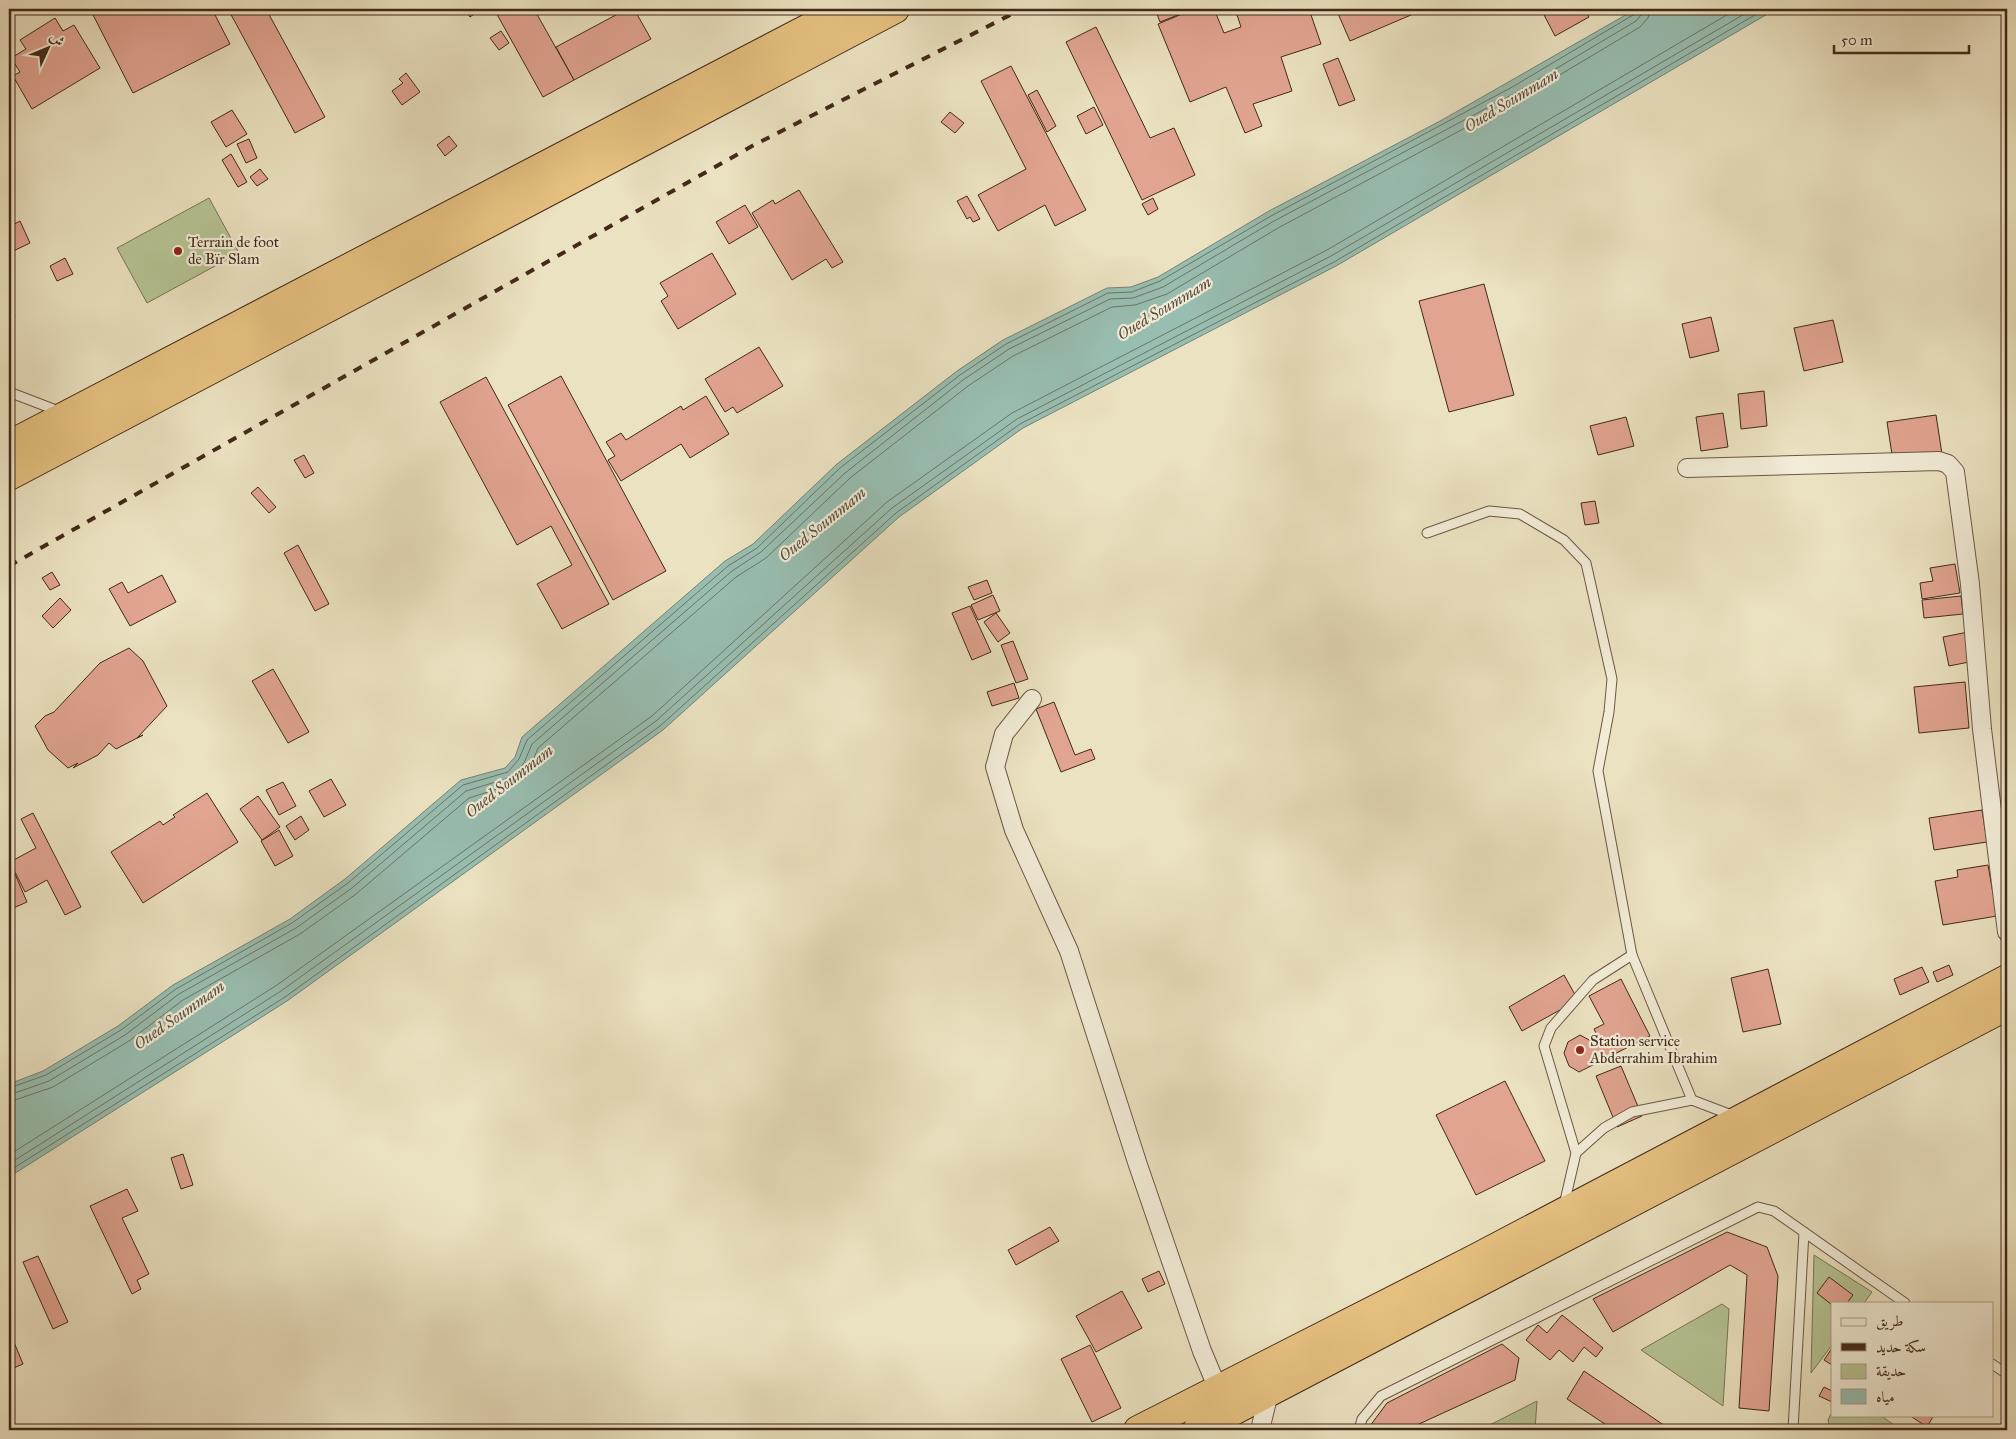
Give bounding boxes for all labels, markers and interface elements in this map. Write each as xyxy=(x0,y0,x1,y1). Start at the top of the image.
north arrow xyxy=(22,22,72,72)
scale bar xyxy=(1834,22,1968,54)
text: ش xyxy=(46,28,68,50)
text: 50 m xyxy=(1841,31,1873,49)
water label: Oued Soummam xyxy=(1460,64,1562,136)
place label: Terrain de foot de Bïr Slam xyxy=(188,233,280,268)
marker: Terrain de foot de Bïr Slam xyxy=(172,245,184,257)
water label: Oued Soummam xyxy=(1113,272,1215,344)
water label: Oued Soummam xyxy=(775,483,870,565)
water label: Oued Soummam xyxy=(461,741,557,821)
water label: Oued Soummam xyxy=(130,977,228,1053)
place label: Station service Abderrahim Ibrahim xyxy=(1589,1032,1718,1067)
marker: Station service Abderrahim Ibrahim xyxy=(1574,1044,1586,1056)
legend xyxy=(1831,1302,1994,1416)
text: طريق xyxy=(1876,1312,1903,1331)
text: سكة حديد xyxy=(1876,1338,1926,1356)
text: حديقة xyxy=(1876,1362,1906,1380)
text: مياه xyxy=(1876,1388,1894,1406)

